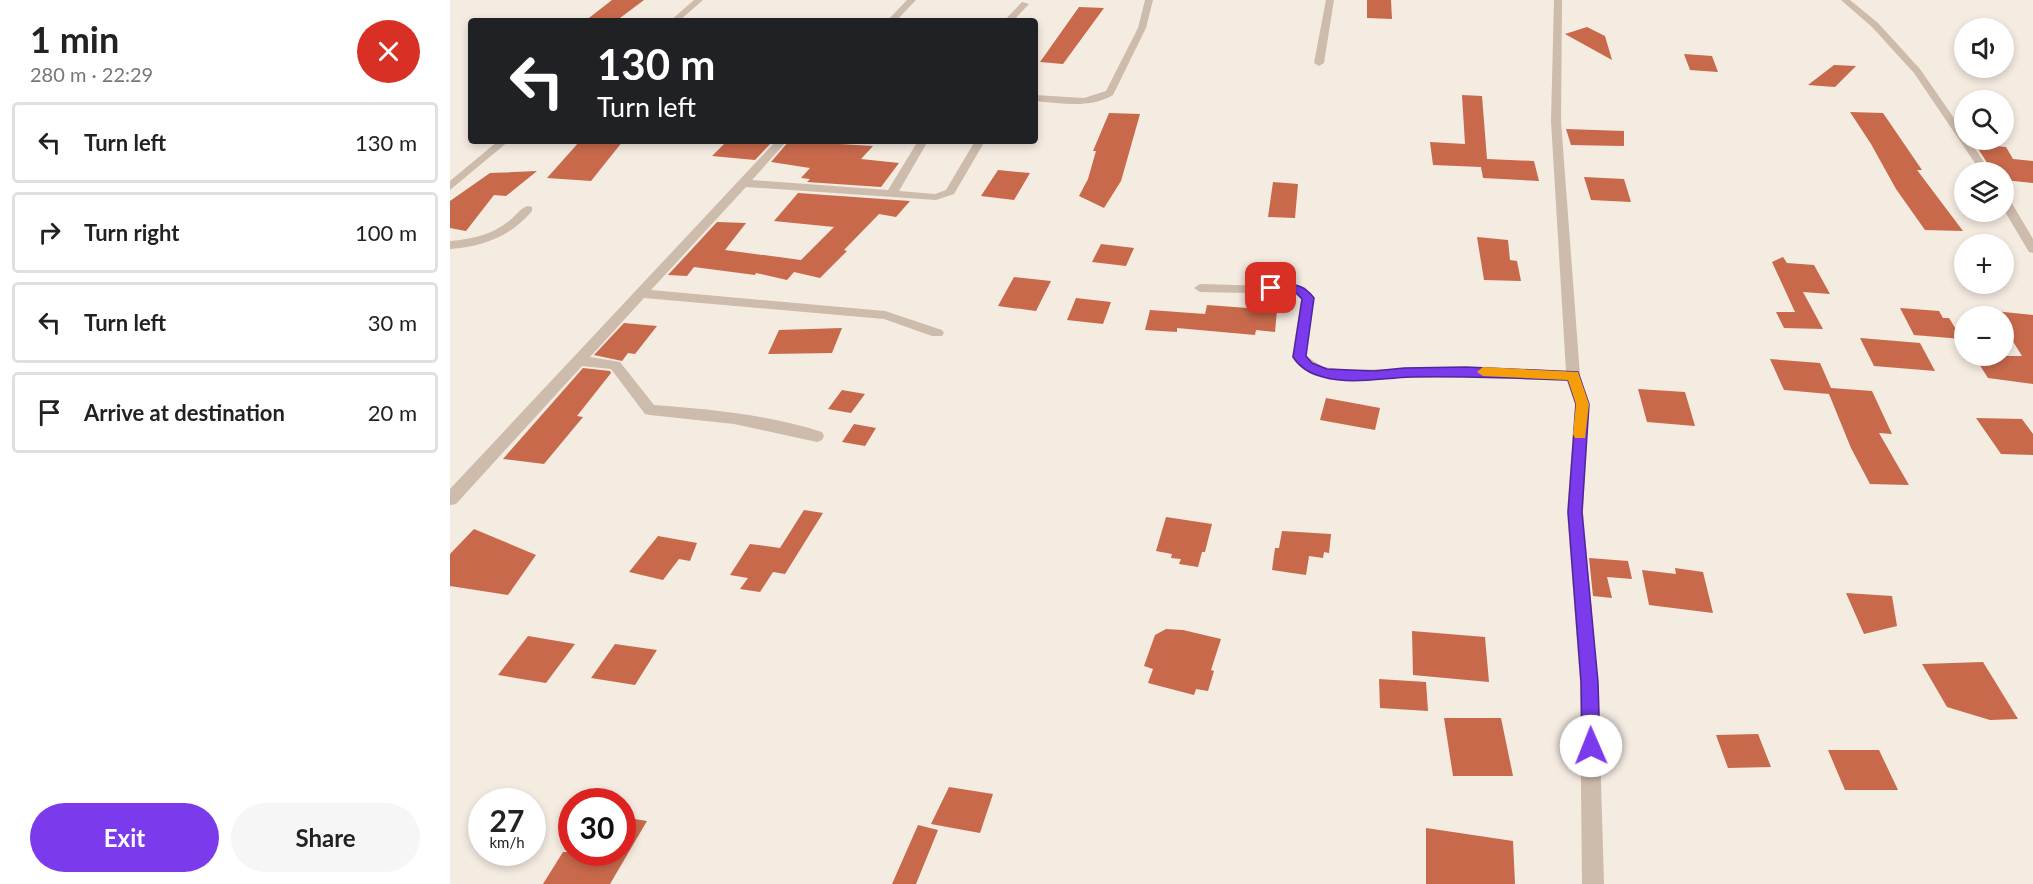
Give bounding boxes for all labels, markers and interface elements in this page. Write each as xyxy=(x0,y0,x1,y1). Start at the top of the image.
text: 1 min xyxy=(30,17,119,61)
map controls xyxy=(1954,18,2014,366)
button: sound xyxy=(1954,18,2014,78)
button: close xyxy=(357,20,420,83)
text: 130 m xyxy=(597,39,715,89)
icon: left xyxy=(498,42,576,120)
text: 280 m · 22:29 xyxy=(30,62,153,86)
text: Turn left xyxy=(597,90,696,123)
button: search xyxy=(1954,90,2014,150)
icon: left xyxy=(33,126,66,159)
text: Turn left xyxy=(84,129,166,156)
text: 130 m xyxy=(355,129,417,156)
button: layers xyxy=(1954,162,2014,222)
icon: right xyxy=(33,216,66,249)
text: Turn right xyxy=(84,219,179,246)
text: 100 m xyxy=(355,219,417,246)
button: + xyxy=(1954,234,2014,294)
pin xyxy=(1245,262,1296,313)
icon: arrive xyxy=(1254,271,1287,304)
icon: left xyxy=(33,306,66,339)
button: − xyxy=(1954,306,2014,366)
text: Turn left xyxy=(84,309,166,336)
text: 30 m xyxy=(368,309,417,336)
icon: arrive xyxy=(33,396,66,429)
text: Arrive at destination xyxy=(84,399,285,426)
text: 20 m xyxy=(368,399,417,426)
position arrow xyxy=(1559,714,1623,778)
speed limit sign: 30 xyxy=(558,788,636,866)
text: 27 xyxy=(490,802,524,838)
button: Exit xyxy=(30,803,219,872)
button: Share xyxy=(231,803,420,872)
text: km/h xyxy=(489,833,525,851)

